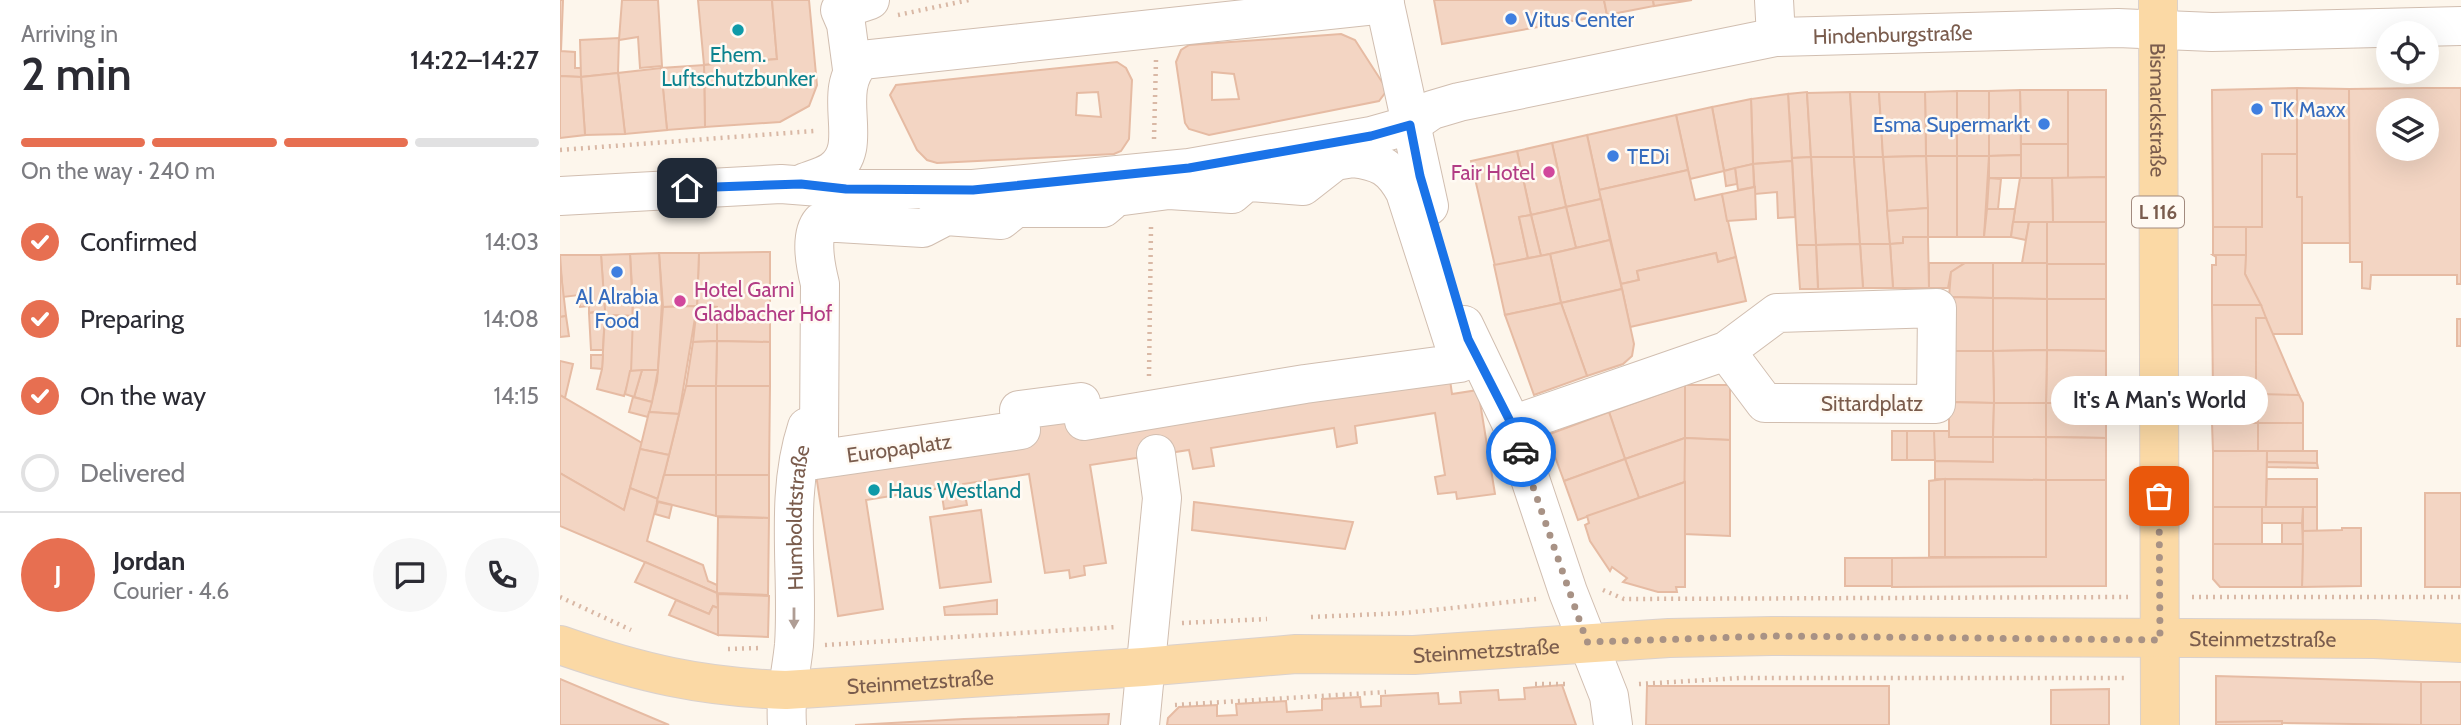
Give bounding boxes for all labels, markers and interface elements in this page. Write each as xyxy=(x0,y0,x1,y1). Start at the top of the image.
place label: Vitus Center xyxy=(1525,7,1634,32)
marker: Vitus Center xyxy=(1503,11,1519,27)
street label: Hindenburgstraße xyxy=(1813,19,1973,49)
text: Arriving in xyxy=(21,20,118,48)
map controls xyxy=(2376,21,2439,161)
button: locate xyxy=(2376,21,2439,84)
marker: Ehem. Luftschutzbunker xyxy=(730,22,746,38)
place label: Ehem. Luftschutzbunker xyxy=(661,42,815,91)
street label: Bismarckstraße xyxy=(2146,43,2171,178)
text: 14:22–14:27 xyxy=(410,44,539,76)
text: 2 min xyxy=(21,46,132,102)
place label: TK Maxx xyxy=(2271,97,2346,122)
button: layers xyxy=(2376,98,2439,161)
marker: TK Maxx xyxy=(2249,101,2265,117)
place label: Esma Supermarkt xyxy=(1873,112,2030,137)
marker: Esma Supermarkt xyxy=(2036,116,2052,132)
place label: TEDi xyxy=(1627,144,1669,169)
marker: TEDi xyxy=(1605,148,1621,164)
text: On the way · 240 m xyxy=(21,157,215,185)
pin xyxy=(657,158,717,218)
place label: Fair Hotel xyxy=(1451,160,1535,185)
marker: Fair Hotel xyxy=(1541,164,1557,180)
icon: home xyxy=(668,169,706,207)
road number: L 116 xyxy=(2132,196,2184,228)
icon: check xyxy=(21,223,59,261)
text: Confirmed xyxy=(80,226,197,258)
text: 14:03 xyxy=(485,228,539,256)
marker: Al Alrabia Food xyxy=(609,264,625,280)
place label: Hotel Garni Gladbacher Hof xyxy=(694,277,832,326)
place label: Al Alrabia Food xyxy=(576,284,658,333)
marker: Hotel Garni Gladbacher Hof xyxy=(672,293,688,309)
icon: check xyxy=(21,300,59,338)
text: Preparing xyxy=(80,303,184,335)
text: 14:08 xyxy=(483,305,539,333)
icon: check xyxy=(21,377,59,415)
callout: It's A Man's World xyxy=(2050,377,2268,426)
text: On the way xyxy=(80,380,206,412)
text: 14:15 xyxy=(493,382,539,410)
text: It's A Man's World xyxy=(2073,386,2246,414)
street label: Sittardplatz xyxy=(1821,391,1923,416)
courier xyxy=(1486,417,1556,487)
street label: Europaplatz xyxy=(845,428,953,468)
icon: car xyxy=(1502,433,1540,471)
street label: Humboldtstraße xyxy=(781,442,814,591)
text: Delivered xyxy=(80,457,185,489)
pin xyxy=(2129,466,2189,526)
icon: bag xyxy=(2140,477,2178,515)
place label: Haus Westland xyxy=(888,478,1021,503)
marker: Haus Westland xyxy=(866,482,882,498)
button: chat xyxy=(373,538,447,612)
button: phone xyxy=(465,538,539,612)
text: Jordan xyxy=(113,545,185,577)
text: J xyxy=(54,559,62,591)
text: Courier · 4.6 xyxy=(113,577,229,605)
one-way arrow xyxy=(788,607,800,629)
street label: Steinmetzstraße xyxy=(2189,626,2337,651)
street label: Steinmetzstraße xyxy=(1412,633,1561,668)
street label: Steinmetzstraße xyxy=(846,664,995,699)

